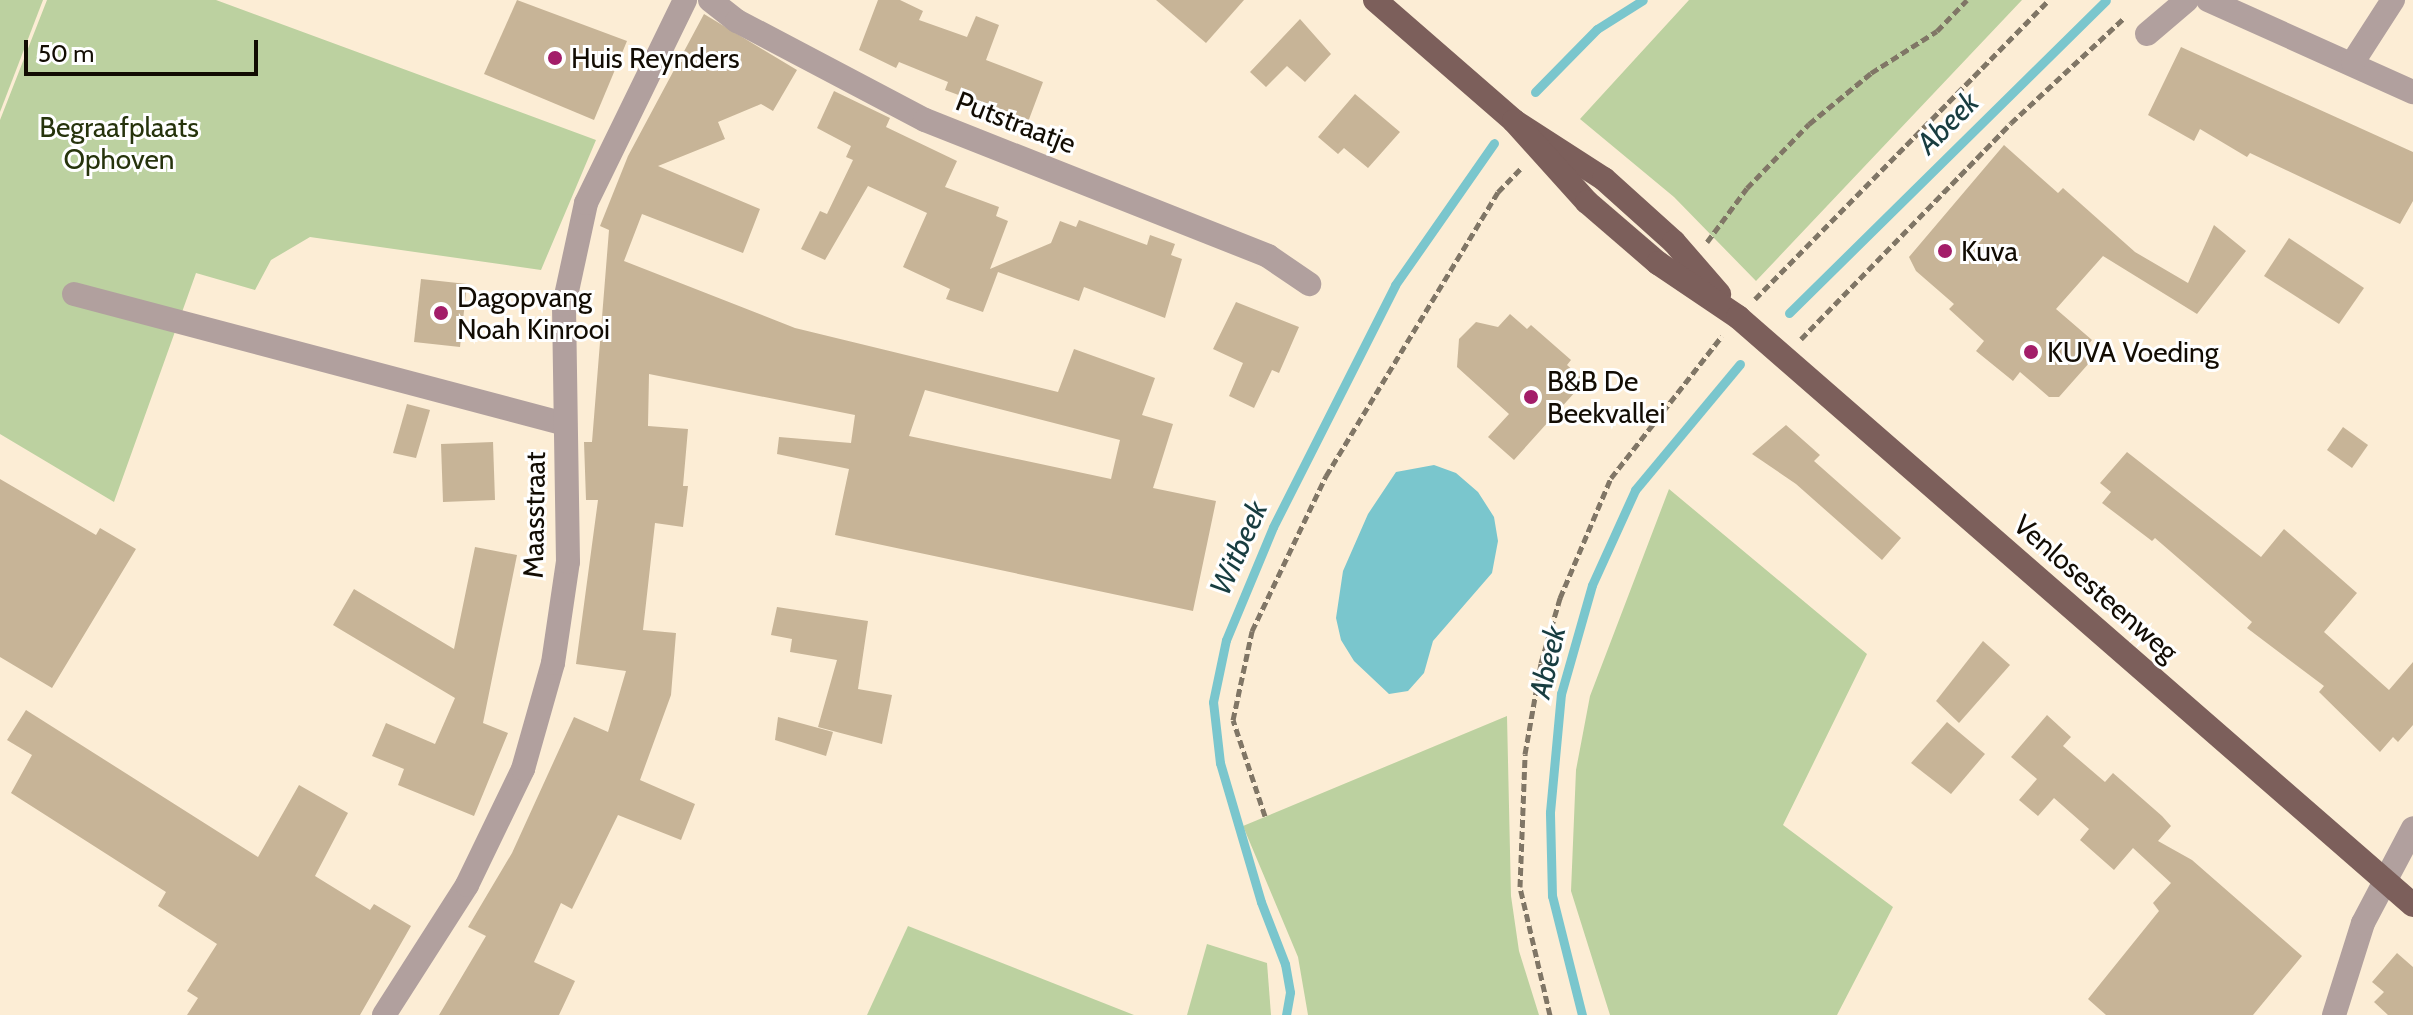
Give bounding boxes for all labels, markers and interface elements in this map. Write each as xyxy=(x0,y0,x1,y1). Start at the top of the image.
scale bar xyxy=(28,24,262,74)
text: 50 m xyxy=(38,39,94,68)
place label: Huis Reynders xyxy=(571,41,740,75)
marker: Huis Reynders xyxy=(546,49,564,67)
street label: Putstraatje xyxy=(951,84,1081,160)
water label: Abeek xyxy=(1909,84,1987,162)
park label: Begraafplaats Ophoven xyxy=(39,110,199,176)
place label: Kuva xyxy=(1961,234,2018,268)
marker: Kuva xyxy=(1936,242,1954,260)
place label: Dagopvang Noah Kinrooi xyxy=(457,280,610,346)
marker: Dagopvang Noah Kinrooi xyxy=(432,304,450,322)
place label: KUVA Voeding xyxy=(2047,335,2219,369)
marker: KUVA Voeding xyxy=(2022,343,2040,361)
place label: B&B De Beekvallei xyxy=(1547,364,1665,430)
marker: B&B De Beekvallei xyxy=(1522,388,1540,406)
street label: Maasstraat xyxy=(516,451,552,579)
water label: Witbeek xyxy=(1202,495,1276,601)
street label: Venlosesteenweg xyxy=(2007,508,2185,668)
water label: Abeek xyxy=(1522,622,1574,702)

